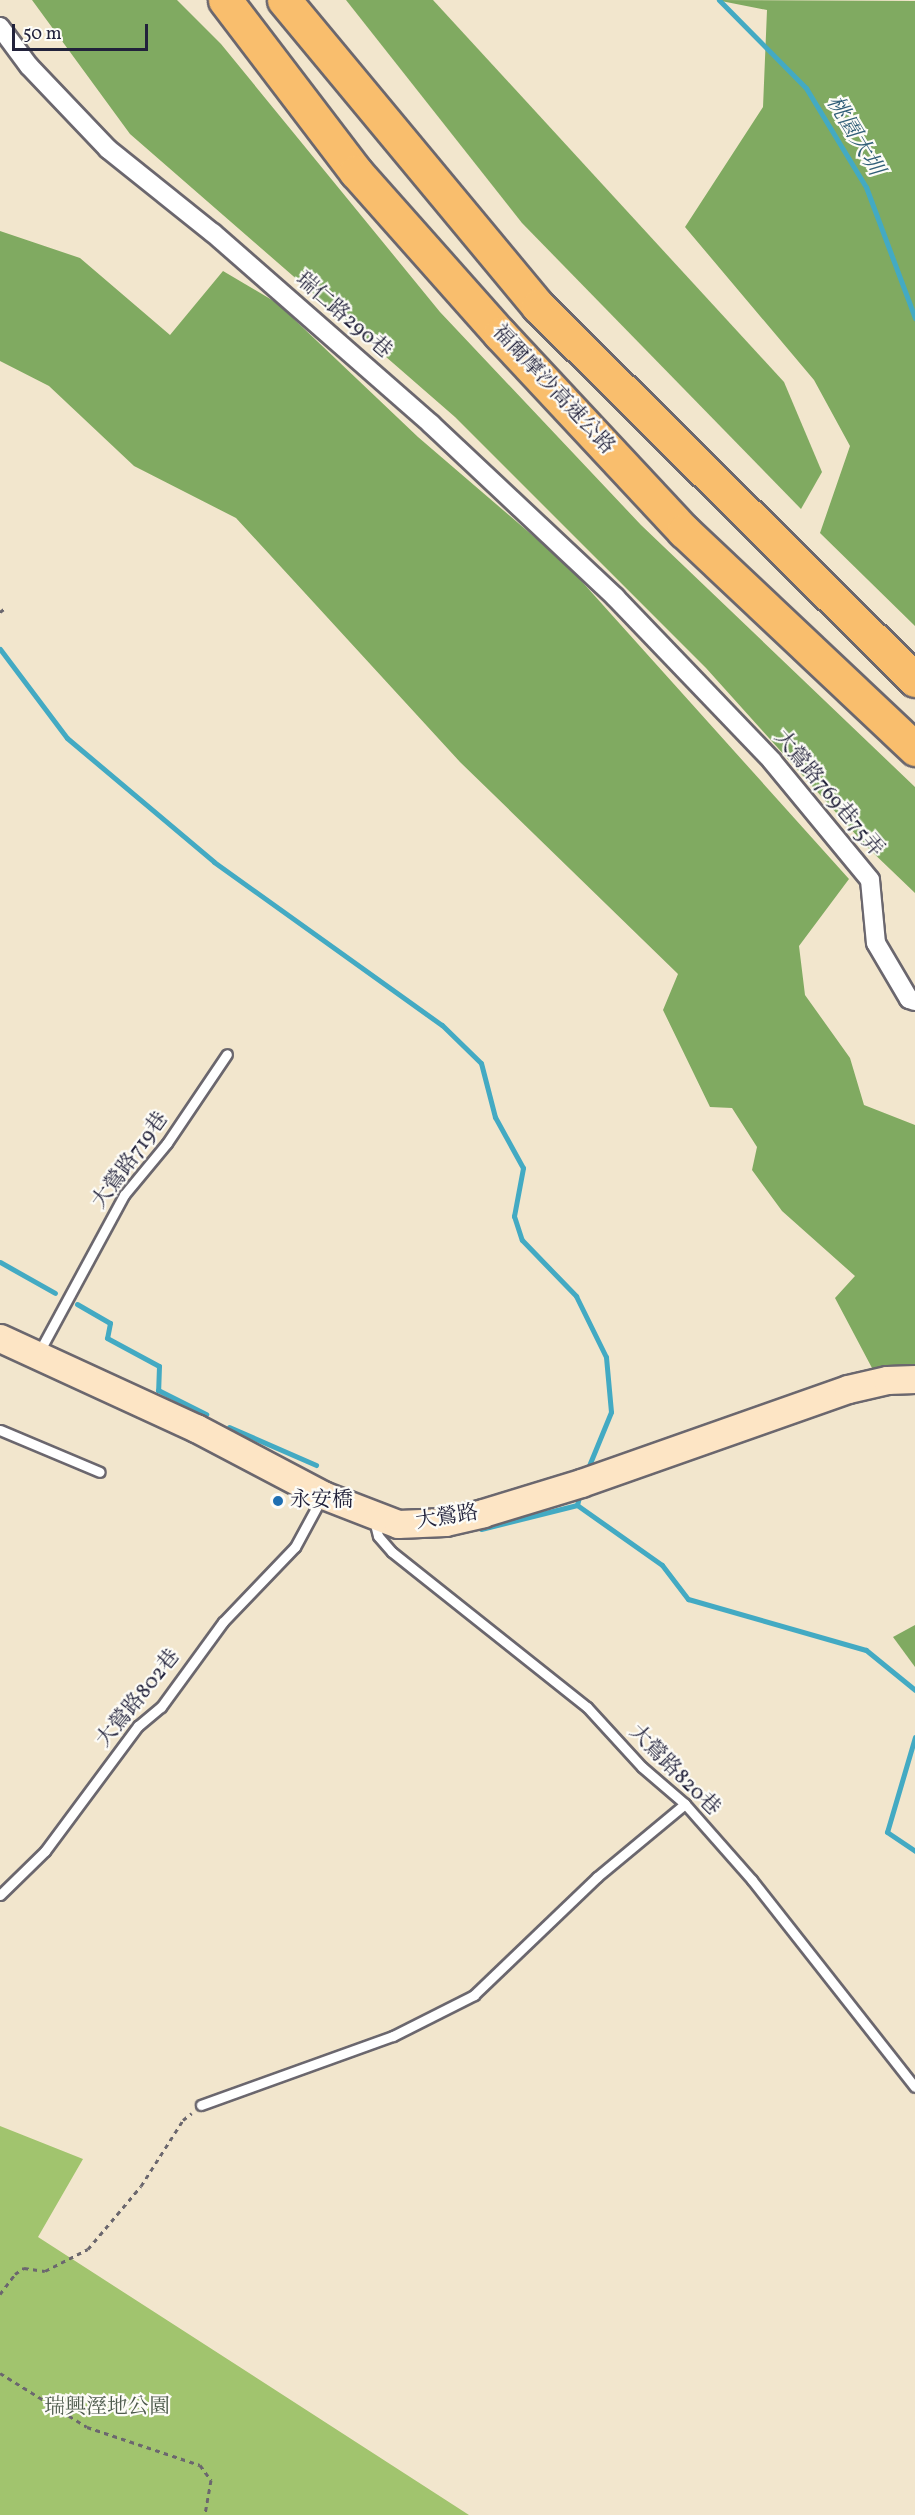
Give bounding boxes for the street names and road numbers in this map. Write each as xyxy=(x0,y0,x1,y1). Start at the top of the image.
street label: 瑞仁路290巷 xyxy=(290,267,396,365)
street label: 福爾摩沙高速公路 xyxy=(486,320,620,460)
street label: 大鶯路769巷75弄 xyxy=(768,726,888,862)
street label: 大鶯路719巷 xyxy=(88,1108,174,1214)
street label: 大鶯路 xyxy=(414,1501,480,1535)
street label: 大鶯路802巷 xyxy=(92,1645,186,1753)
street label: 大鶯路820巷 xyxy=(623,1720,725,1822)

